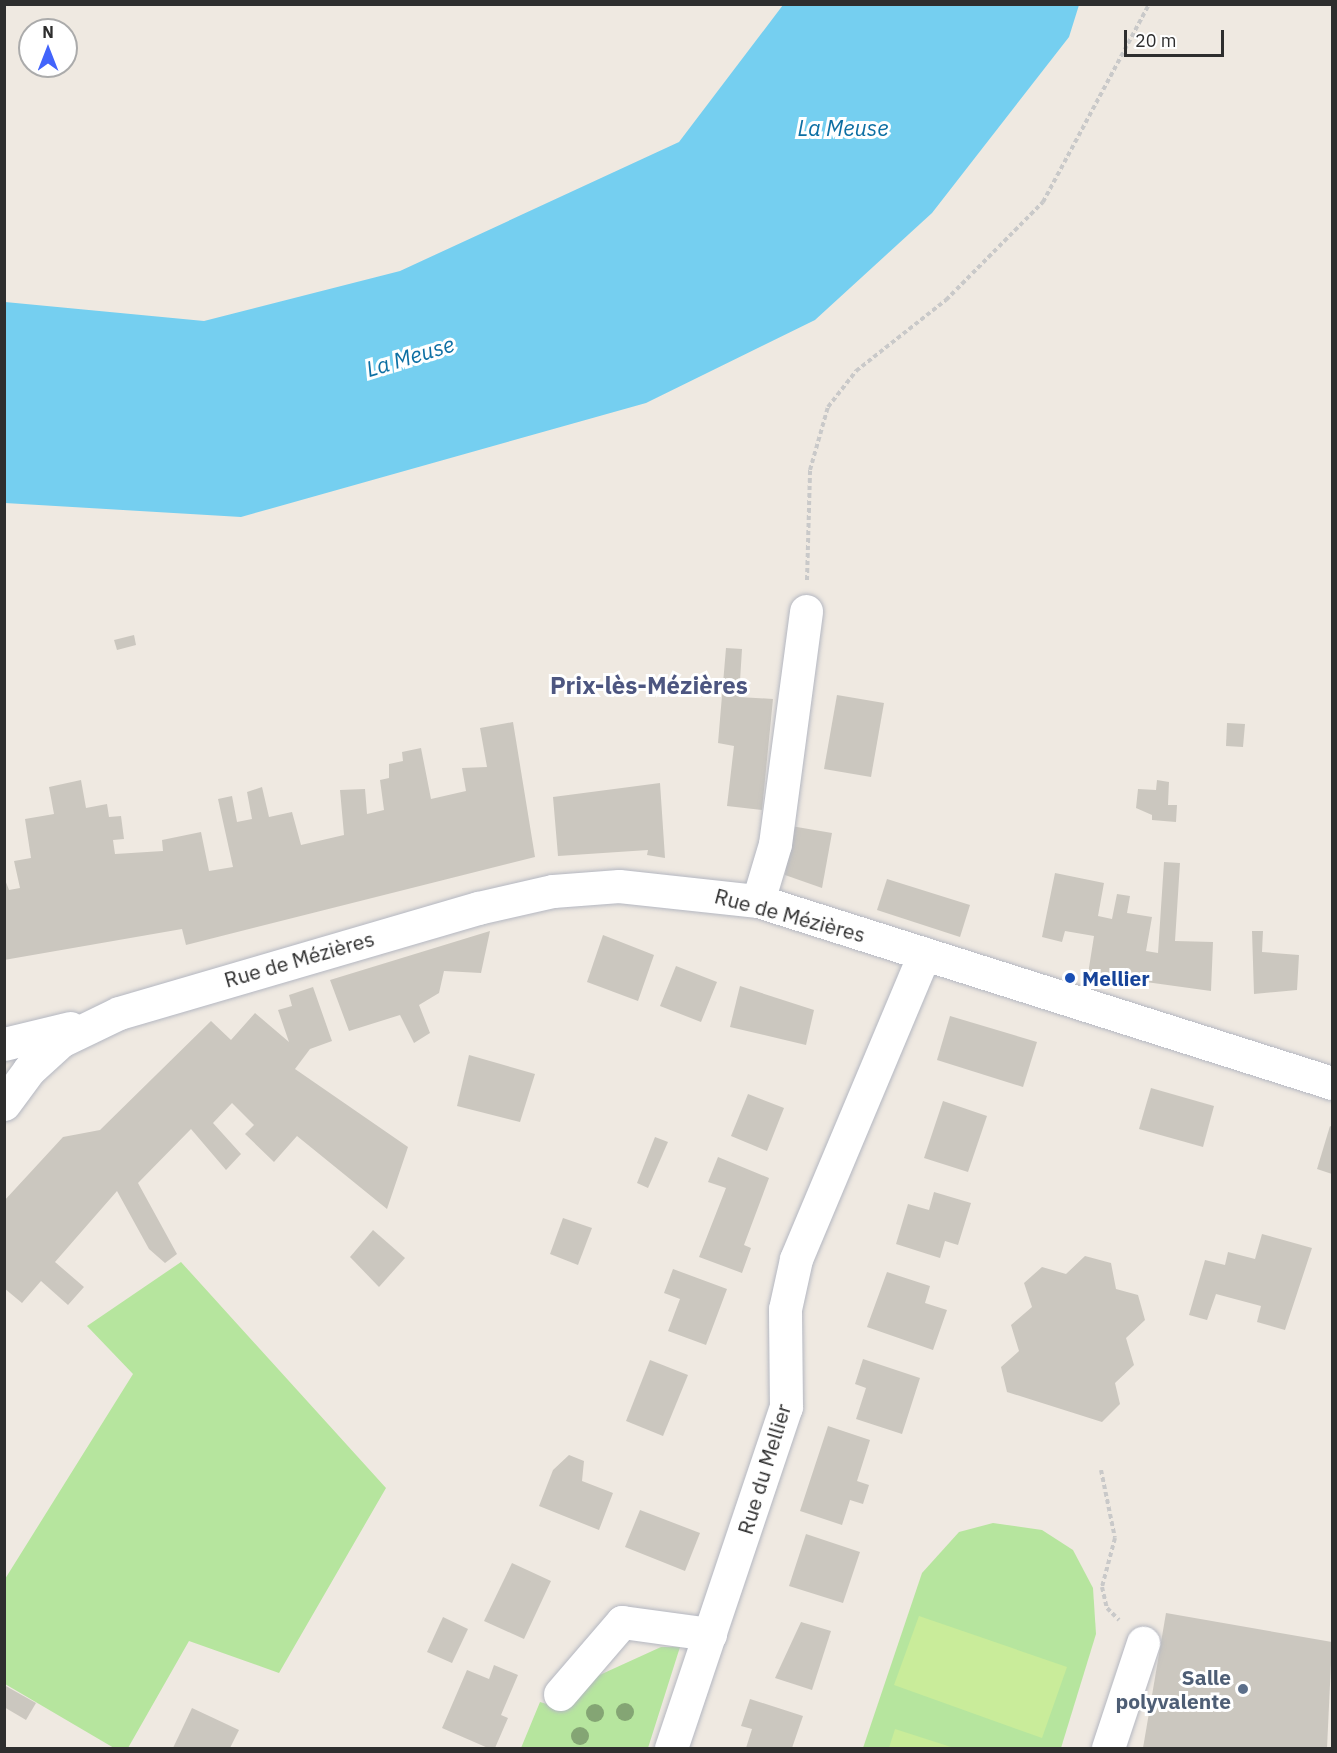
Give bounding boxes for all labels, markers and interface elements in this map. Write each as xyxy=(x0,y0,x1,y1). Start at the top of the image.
north arrow xyxy=(18,18,78,78)
scale bar xyxy=(1127,18,1228,56)
text: N xyxy=(42,22,54,42)
text: 20 m xyxy=(1135,29,1177,52)
water label: La Meuse xyxy=(798,115,888,141)
water label: La Meuse xyxy=(363,330,457,382)
district label: Prix-lès-Mézières xyxy=(550,672,748,700)
street label: Rue de Mézières xyxy=(712,883,868,947)
street label: Rue de Mézières xyxy=(221,926,377,992)
place label: Mellier xyxy=(1082,965,1150,991)
marker: Mellier xyxy=(1063,971,1077,985)
street label: Rue du Mellier xyxy=(732,1401,796,1537)
place label: Salle polyvalente xyxy=(1115,1664,1231,1714)
marker: Salle polyvalente xyxy=(1236,1682,1250,1696)

